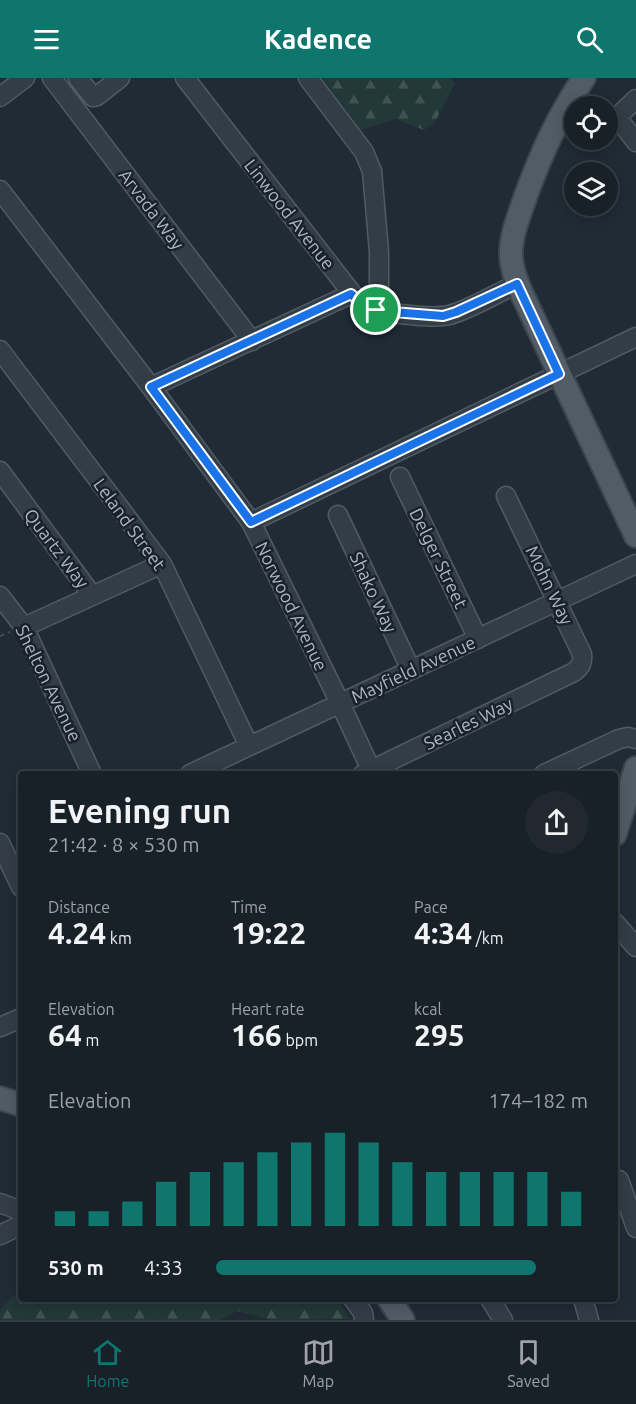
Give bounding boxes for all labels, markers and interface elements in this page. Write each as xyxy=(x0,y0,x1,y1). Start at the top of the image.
icon: menu xyxy=(30,23,63,56)
icon: search xyxy=(573,23,606,56)
text: Kadence xyxy=(264,24,372,54)
map controls xyxy=(564,96,618,216)
button: locate xyxy=(564,96,618,150)
street label: Linwood Avenue xyxy=(241,155,339,273)
button: layers xyxy=(564,162,618,216)
street label: Arvada Way xyxy=(115,165,189,253)
pin xyxy=(350,284,401,335)
icon: arrive xyxy=(359,293,392,326)
street label: Leland Street xyxy=(90,474,170,574)
street label: Quartz Way xyxy=(20,504,93,592)
street label: Delger Street xyxy=(406,505,472,611)
street label: Norwood Avenue xyxy=(252,538,332,674)
street label: Mohn Way xyxy=(522,542,578,628)
street label: Shako Way xyxy=(347,549,401,636)
street label: Shelton Avenue xyxy=(12,622,86,744)
street label: Mayfield Avenue xyxy=(348,631,478,707)
street label: Searles Way xyxy=(420,693,516,753)
button: share xyxy=(525,791,588,854)
text: Evening run xyxy=(48,792,231,829)
text: 21:42 · 8 × 530 m xyxy=(48,833,200,856)
text: Distance xyxy=(48,898,110,916)
text: Time xyxy=(231,898,267,916)
text: Pace xyxy=(414,898,448,916)
text: 4.24 xyxy=(48,916,106,950)
text: 19:22 xyxy=(231,916,306,950)
text: 4:34 xyxy=(414,916,472,950)
text: km xyxy=(106,929,132,947)
text: /km xyxy=(472,929,504,947)
text: Elevation xyxy=(48,1000,115,1018)
text: Heart rate xyxy=(231,1000,305,1018)
text: kcal xyxy=(414,1000,442,1018)
text: 64 xyxy=(48,1018,82,1052)
text: 166 xyxy=(231,1018,282,1052)
text: 295 xyxy=(414,1018,465,1052)
text: m xyxy=(82,1031,99,1049)
text: bpm xyxy=(282,1031,318,1049)
text: Elevation xyxy=(48,1089,131,1112)
text: 174–182 m xyxy=(489,1089,588,1112)
text: 530 m xyxy=(48,1256,104,1279)
text: 4:33 xyxy=(144,1256,183,1279)
tab: Home xyxy=(86,1336,129,1390)
tab: Map xyxy=(302,1336,335,1390)
tab: Saved xyxy=(507,1336,550,1390)

